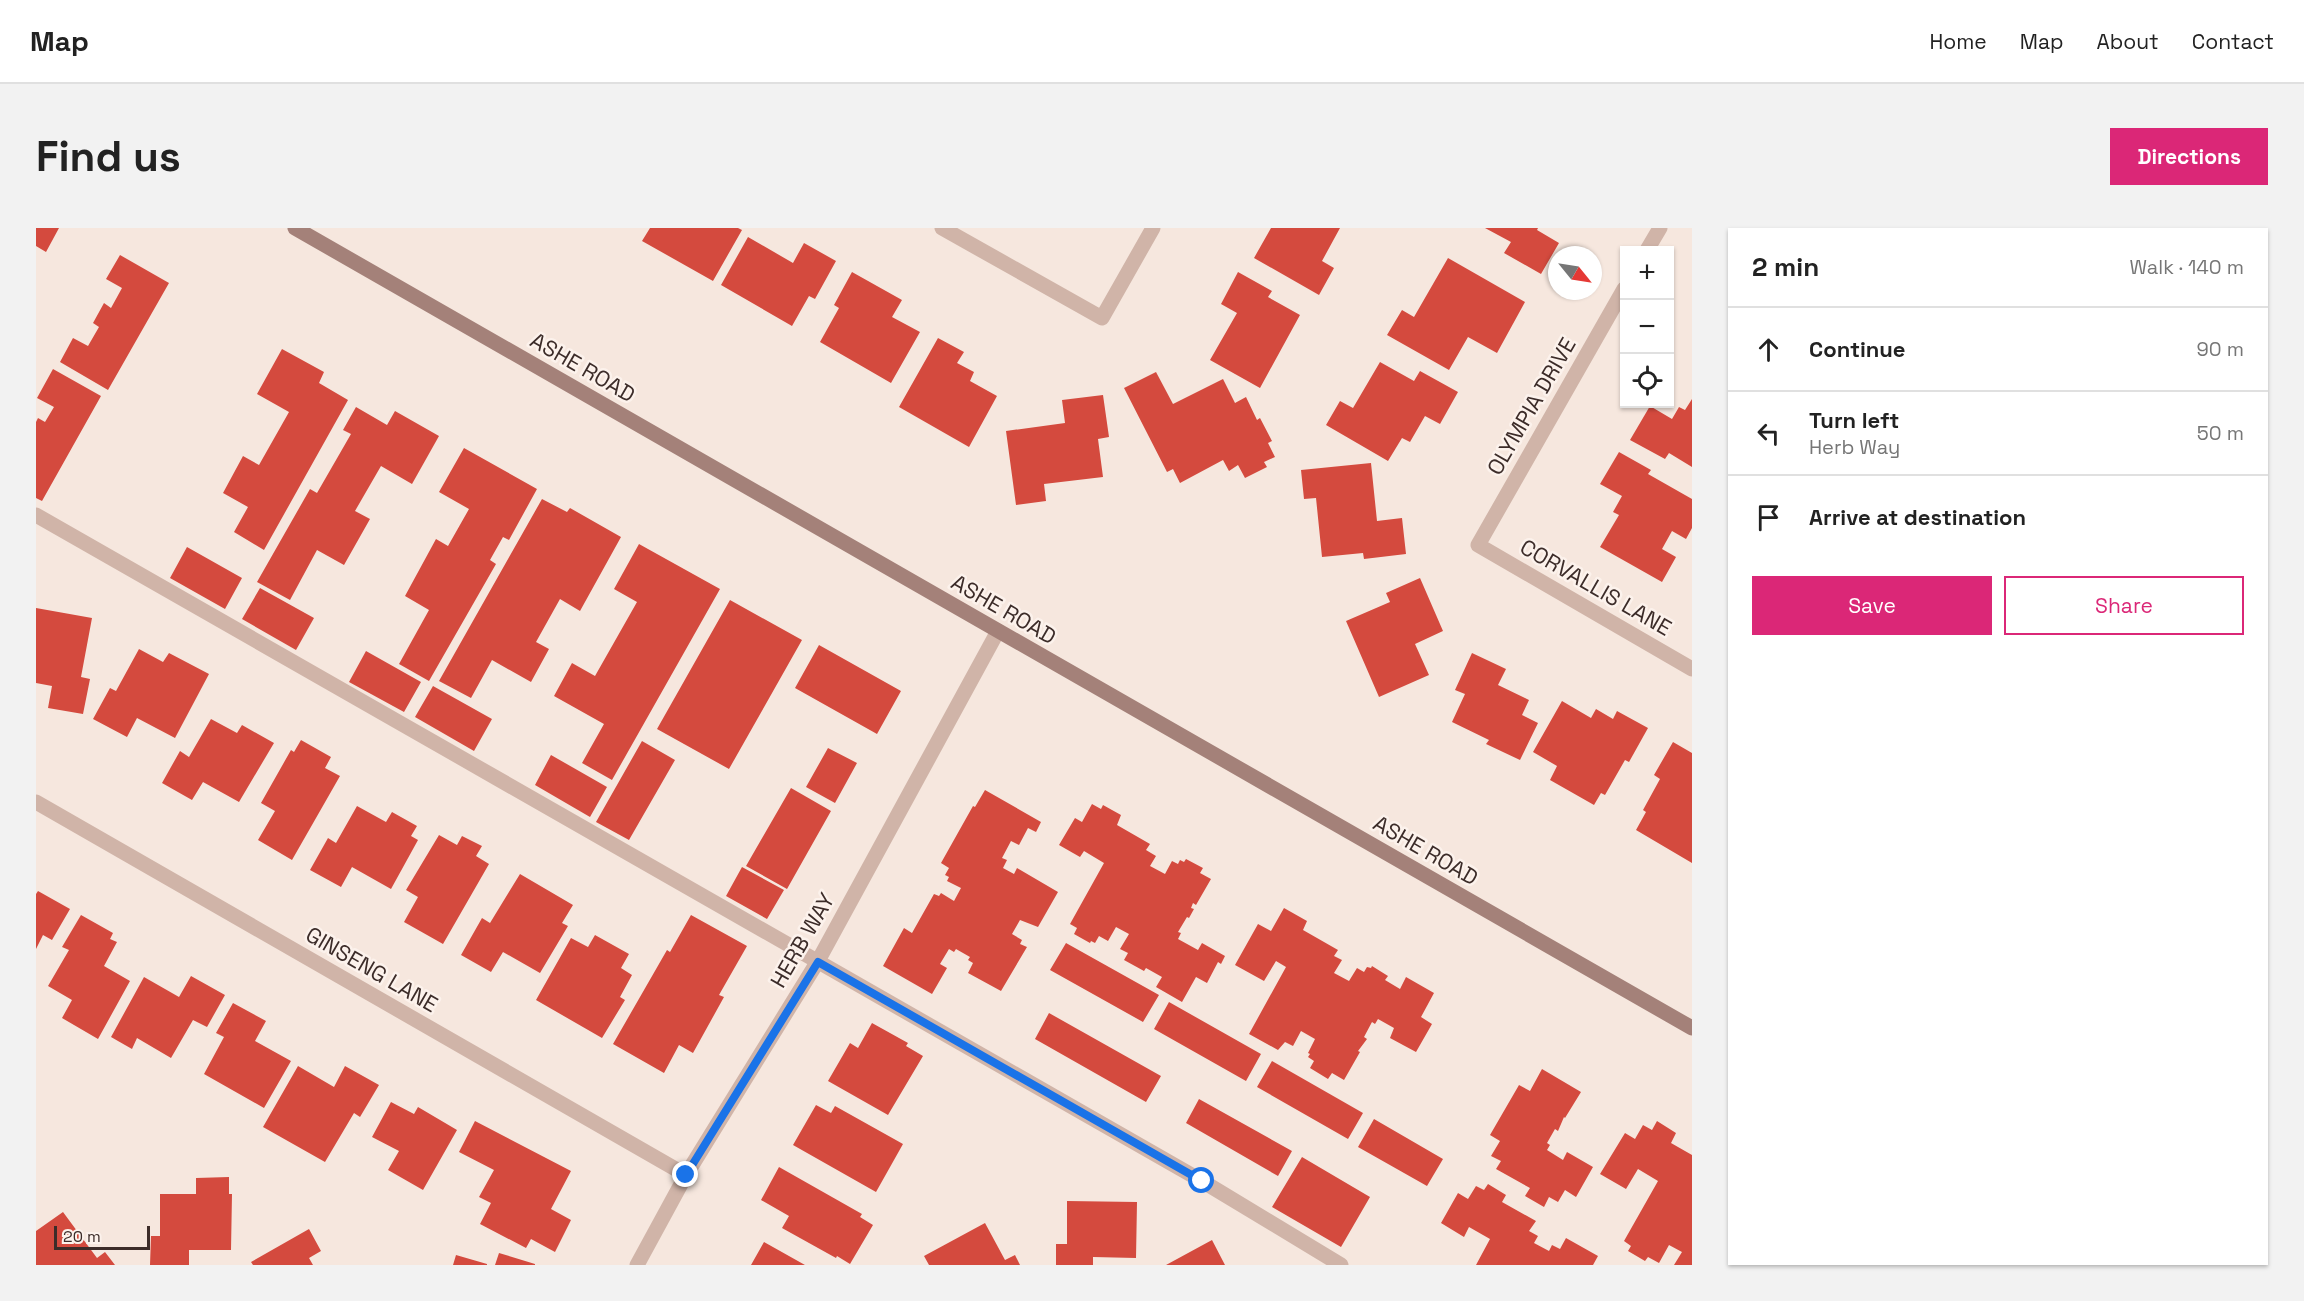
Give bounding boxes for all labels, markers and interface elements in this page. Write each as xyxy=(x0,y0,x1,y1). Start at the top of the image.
text: Map xyxy=(30,23,89,59)
text: Home xyxy=(1929,28,1987,55)
text: Map xyxy=(2020,28,2064,55)
text: About xyxy=(2097,28,2159,55)
text: Contact xyxy=(2192,28,2274,55)
button: Directions xyxy=(2110,128,2268,185)
text: Find us xyxy=(36,130,181,183)
north arrow xyxy=(1548,246,1602,300)
map controls xyxy=(1620,246,1674,408)
button: + xyxy=(1620,246,1674,300)
text: 2 min xyxy=(1752,250,1819,284)
text: Walk · 140 m xyxy=(2130,254,2244,280)
button: − xyxy=(1620,300,1674,354)
street label: ASHE ROAD xyxy=(526,326,640,408)
street label: OLYMPIA DRIVE xyxy=(1480,332,1582,480)
icon: ahead xyxy=(1752,333,1785,366)
text: Continue xyxy=(1809,335,1905,363)
text: 90 m xyxy=(2197,336,2244,362)
button: locate xyxy=(1620,354,1674,408)
text: Turn left xyxy=(1809,406,1899,434)
icon: left xyxy=(1752,417,1785,450)
text: 50 m xyxy=(2197,420,2244,446)
text: Herb Way xyxy=(1809,434,1900,460)
icon: arrive xyxy=(1752,501,1785,534)
text: Arrive at destination xyxy=(1809,503,2026,531)
street label: CORVALLIS LANE xyxy=(1515,532,1677,642)
street label: ASHE ROAD xyxy=(947,568,1061,650)
button: Save xyxy=(1752,576,1992,635)
button: Share xyxy=(2004,576,2244,635)
street label: ASHE ROAD xyxy=(1369,809,1483,891)
street label: HERB WAY xyxy=(764,887,841,992)
street label: GINSENG LANE xyxy=(301,920,443,1018)
route end xyxy=(672,1161,698,1187)
route start xyxy=(1188,1167,1214,1193)
scale bar xyxy=(54,1223,150,1250)
text: 20 m xyxy=(63,1226,101,1247)

